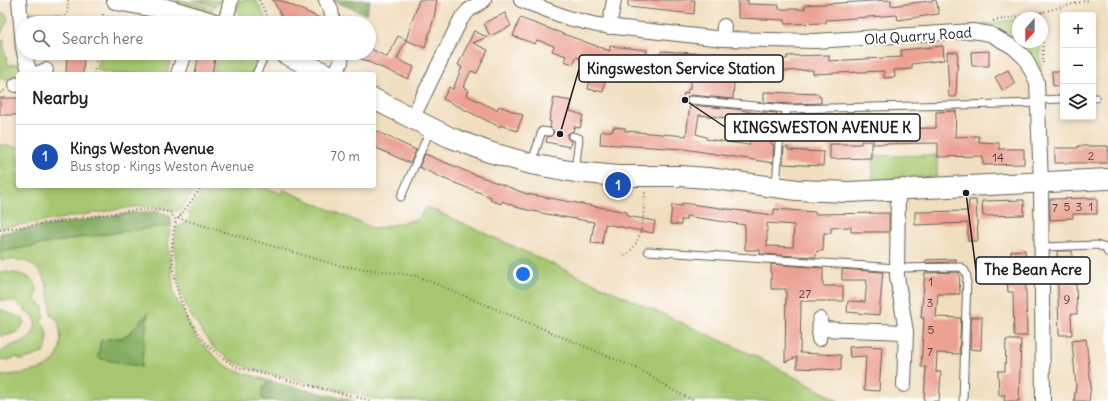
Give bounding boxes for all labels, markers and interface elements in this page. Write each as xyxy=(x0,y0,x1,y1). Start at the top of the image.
north arrow xyxy=(1012,12,1048,48)
map controls xyxy=(1060,12,1096,120)
button: + xyxy=(1060,12,1096,48)
search box xyxy=(16,16,376,60)
street label: Old Quarry Road xyxy=(864,23,972,49)
icon: search xyxy=(30,27,52,49)
text: Search here xyxy=(62,29,143,48)
button: − xyxy=(1060,48,1096,84)
callout: Kingsweston Service Station xyxy=(579,55,783,82)
text: Kingsweston Service Station xyxy=(587,59,776,79)
button: layers xyxy=(1060,84,1096,120)
text: Nearby xyxy=(32,87,88,109)
callout: KINGSWESTON AVENUE K xyxy=(725,114,920,141)
text: KINGSWESTON AVENUE K xyxy=(733,118,912,137)
text: Kings Weston Avenue xyxy=(70,139,214,158)
text: 1 xyxy=(42,148,48,165)
text: 70 m xyxy=(331,148,360,165)
house number: 2 xyxy=(1088,148,1095,163)
house number: 14 xyxy=(992,150,1004,165)
text: Bus stop · Kings Weston Avenue xyxy=(70,158,254,175)
pin: 1 xyxy=(605,170,631,200)
house number: 5 xyxy=(1064,199,1071,214)
house number: 3 xyxy=(1076,199,1083,214)
house number: 1 xyxy=(1089,199,1093,214)
house number: 7 xyxy=(1052,200,1058,215)
callout: The Bean Acre xyxy=(976,257,1090,284)
text: The Bean Acre xyxy=(984,260,1082,279)
your location xyxy=(513,264,533,284)
house number: 1 xyxy=(929,274,933,289)
house number: 27 xyxy=(799,286,811,301)
house number: 9 xyxy=(1064,292,1071,307)
house number: 3 xyxy=(927,295,934,310)
house number: 5 xyxy=(928,322,935,337)
house number: 7 xyxy=(927,344,933,359)

